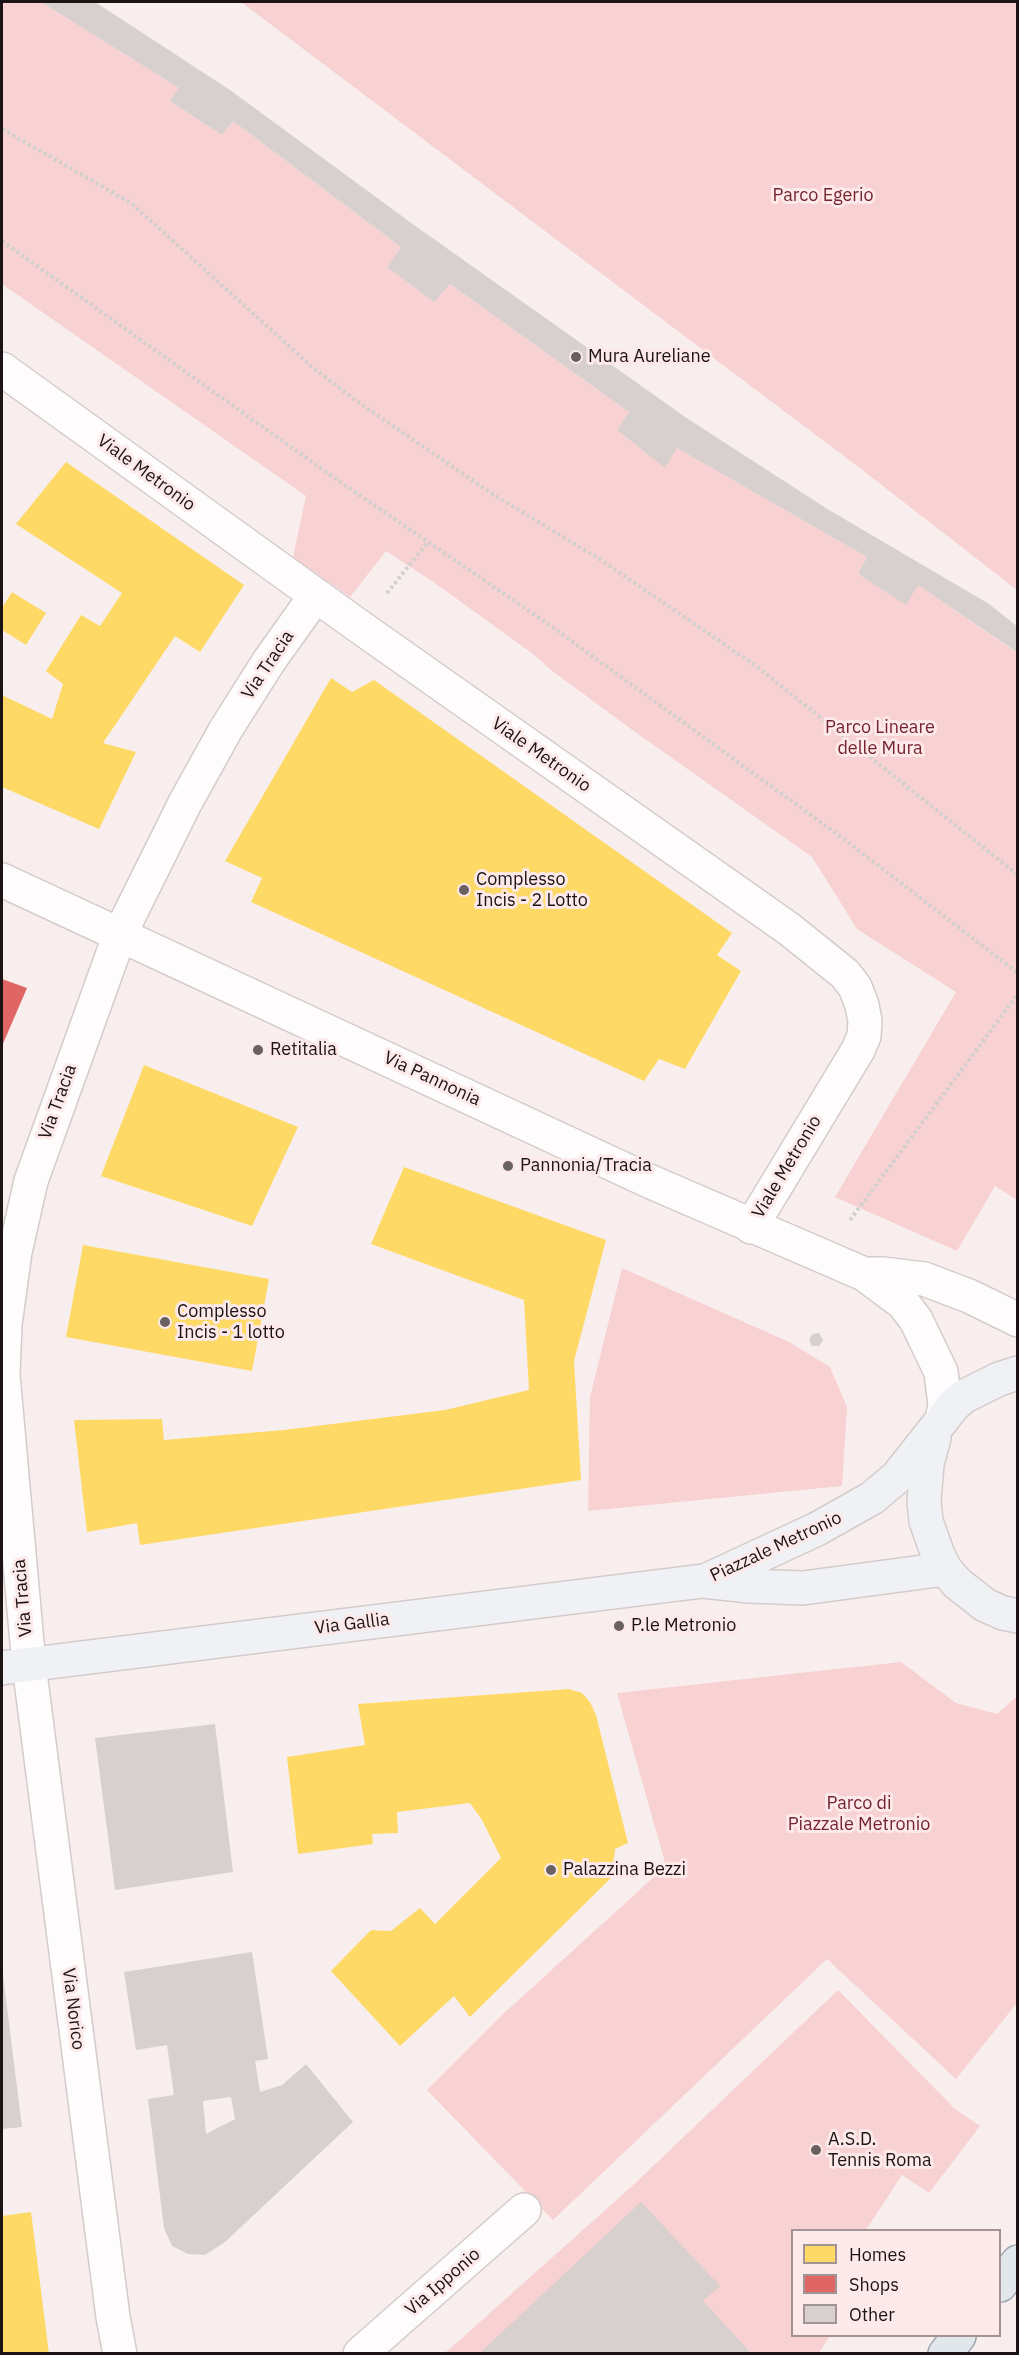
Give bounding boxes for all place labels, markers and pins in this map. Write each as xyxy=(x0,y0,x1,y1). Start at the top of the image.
place label: Mura Aureliane xyxy=(588,346,711,368)
marker: Mura Aureliane xyxy=(569,350,583,364)
place label: Complesso Incis - 2 Lotto xyxy=(476,869,588,912)
marker: Complesso Incis - 2 Lotto xyxy=(457,883,471,897)
place label: Retitalia xyxy=(270,1039,337,1061)
marker: Retitalia xyxy=(251,1043,265,1057)
place label: Pannonia/Tracia xyxy=(520,1155,652,1177)
marker: Pannonia/Tracia xyxy=(501,1159,515,1173)
place label: Complesso Incis - 1 lotto xyxy=(177,1301,285,1344)
marker: Complesso Incis - 1 lotto xyxy=(158,1315,172,1329)
place label: P.le Metronio xyxy=(631,1615,736,1637)
marker: P.le Metronio xyxy=(612,1619,626,1633)
place label: Palazzina Bezzi xyxy=(563,1859,686,1881)
marker: Palazzina Bezzi xyxy=(544,1863,558,1877)
place label: A.S.D. Tennis Roma xyxy=(828,2129,932,2172)
marker: A.S.D. Tennis Roma xyxy=(809,2143,823,2157)

